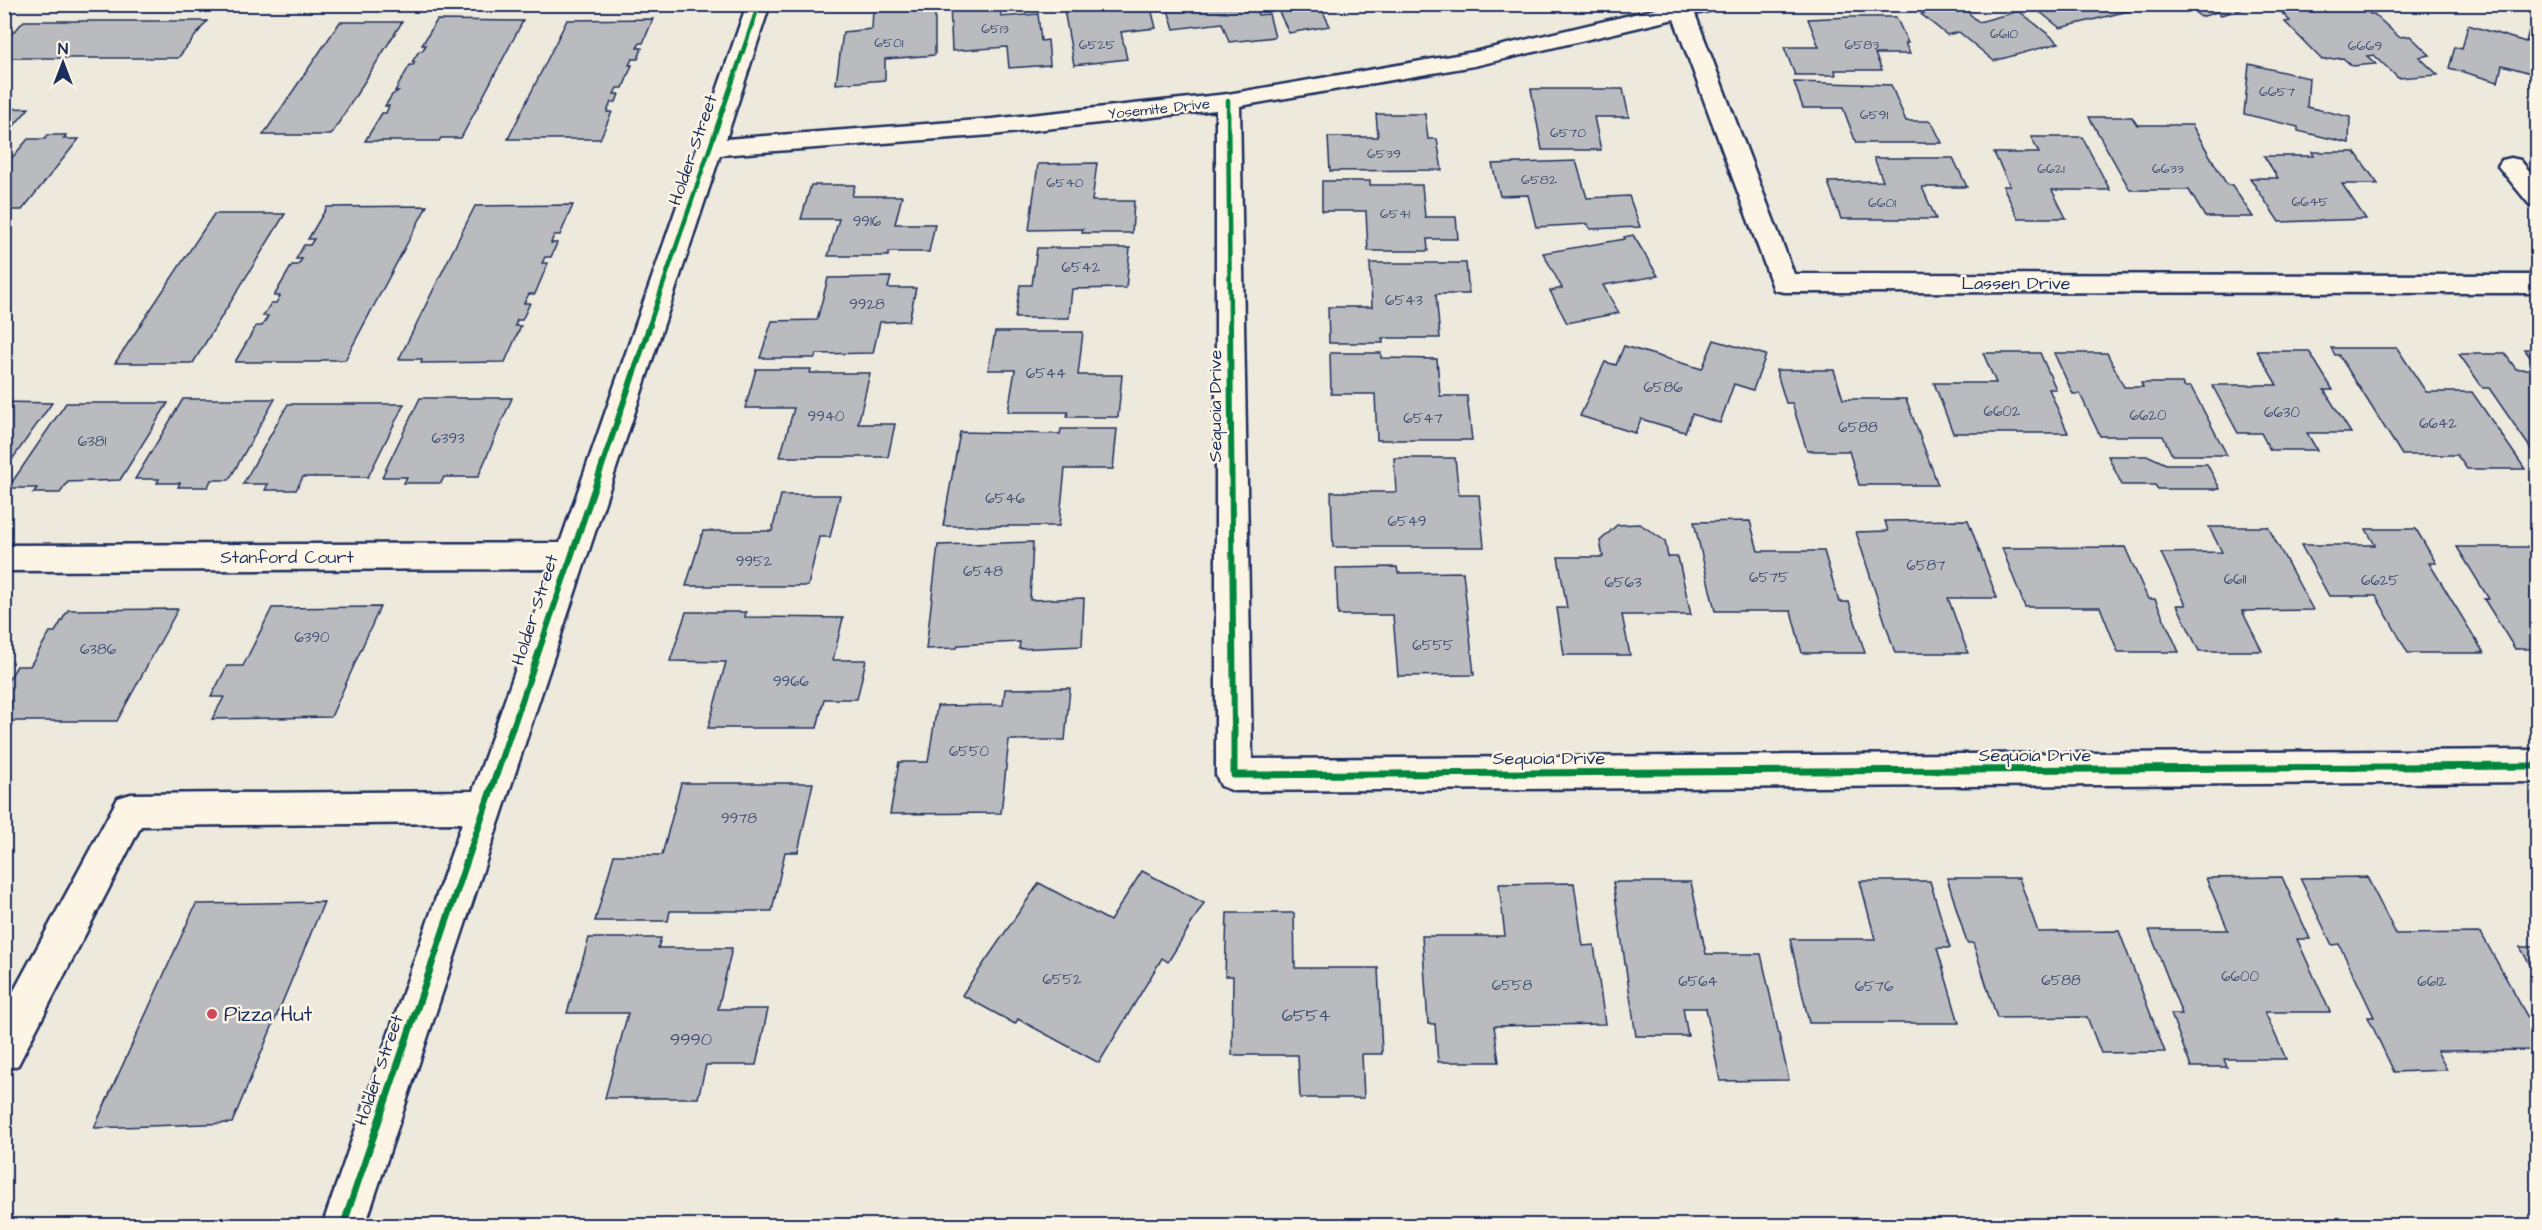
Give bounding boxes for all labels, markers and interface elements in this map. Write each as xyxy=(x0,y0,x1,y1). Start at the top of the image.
house number: 6513 xyxy=(981,19,1009,39)
house number: 6610 xyxy=(1990,24,2018,44)
north arrow xyxy=(33,33,93,93)
house number: 6501 xyxy=(874,33,904,53)
house number: 6525 xyxy=(1079,35,1115,55)
house number: 6583 xyxy=(1845,35,1879,55)
house number: 6669 xyxy=(2348,36,2382,56)
text: N xyxy=(58,38,68,60)
house number: 6657 xyxy=(2259,82,2295,102)
street label: Holder Street xyxy=(662,91,724,209)
street label: Yosemite Drive xyxy=(1107,93,1211,125)
house number: 6591 xyxy=(1860,105,1888,125)
house number: 6570 xyxy=(1550,123,1586,143)
house number: 6539 xyxy=(1367,144,1401,164)
house number: 6621 xyxy=(2037,159,2065,179)
house number: 6633 xyxy=(2152,159,2184,179)
house number: 6582 xyxy=(1521,170,1557,190)
house number: 6540 xyxy=(1046,173,1084,193)
house number: 6645 xyxy=(2292,192,2329,212)
house number: 6601 xyxy=(1868,193,1896,213)
house number: 6541 xyxy=(1380,204,1410,224)
house number: 9916 xyxy=(853,211,882,232)
house number: 6542 xyxy=(1062,257,1101,278)
street label: Lassen Drive xyxy=(1961,271,2071,296)
house number: 6543 xyxy=(1385,290,1423,311)
house number: 9928 xyxy=(849,294,885,315)
street label: Sequoia Drive xyxy=(1203,350,1228,462)
house number: 6544 xyxy=(1026,363,1066,384)
house number: 6586 xyxy=(1643,377,1683,398)
house number: 6602 xyxy=(1984,401,2021,422)
house number: 6630 xyxy=(2264,402,2300,423)
house number: 6620 xyxy=(2130,405,2167,426)
house number: 9940 xyxy=(808,406,845,427)
house number: 6547 xyxy=(1403,408,1443,429)
house number: 6642 xyxy=(2419,413,2457,434)
house number: 6588 xyxy=(1838,417,1878,438)
house number: 6393 xyxy=(431,428,465,449)
house number: 6381 xyxy=(78,431,106,452)
house number: 6546 xyxy=(985,488,1025,509)
house number: 6549 xyxy=(1388,511,1426,532)
street label: Stanford Court xyxy=(220,545,354,570)
street label: Holder Street xyxy=(505,551,565,669)
house number: 9952 xyxy=(736,551,773,572)
house number: 6587 xyxy=(1907,555,1945,576)
house number: 6548 xyxy=(963,561,1003,582)
house number: 6575 xyxy=(1749,567,1789,588)
house number: 6611 xyxy=(2224,569,2246,590)
house number: 6625 xyxy=(2361,570,2399,591)
house number: 6563 xyxy=(1604,572,1642,593)
house number: 6390 xyxy=(294,627,330,648)
house number: 6555 xyxy=(1412,635,1454,656)
house number: 6386 xyxy=(80,639,117,660)
house number: 9966 xyxy=(773,671,810,692)
house number: 6550 xyxy=(949,741,990,762)
street label: Sequoia Drive xyxy=(1979,743,2091,768)
street label: Sequoia Drive xyxy=(1493,746,1605,771)
house number: 9978 xyxy=(721,808,757,829)
house number: 6600 xyxy=(2221,966,2259,987)
house number: 6552 xyxy=(1042,969,1082,990)
house number: 6588 xyxy=(2041,970,2081,991)
house number: 6564 xyxy=(1678,971,1718,992)
house number: 6612 xyxy=(2417,971,2447,992)
house number: 6558 xyxy=(1492,975,1532,996)
house number: 6576 xyxy=(1855,976,1894,997)
place label: Pizza Hut xyxy=(224,1000,313,1029)
house number: 6554 xyxy=(1281,1003,1331,1028)
marker: Pizza Hut xyxy=(205,1007,219,1021)
street label: Holder Street xyxy=(348,1011,410,1129)
house number: 9990 xyxy=(670,1027,712,1052)

